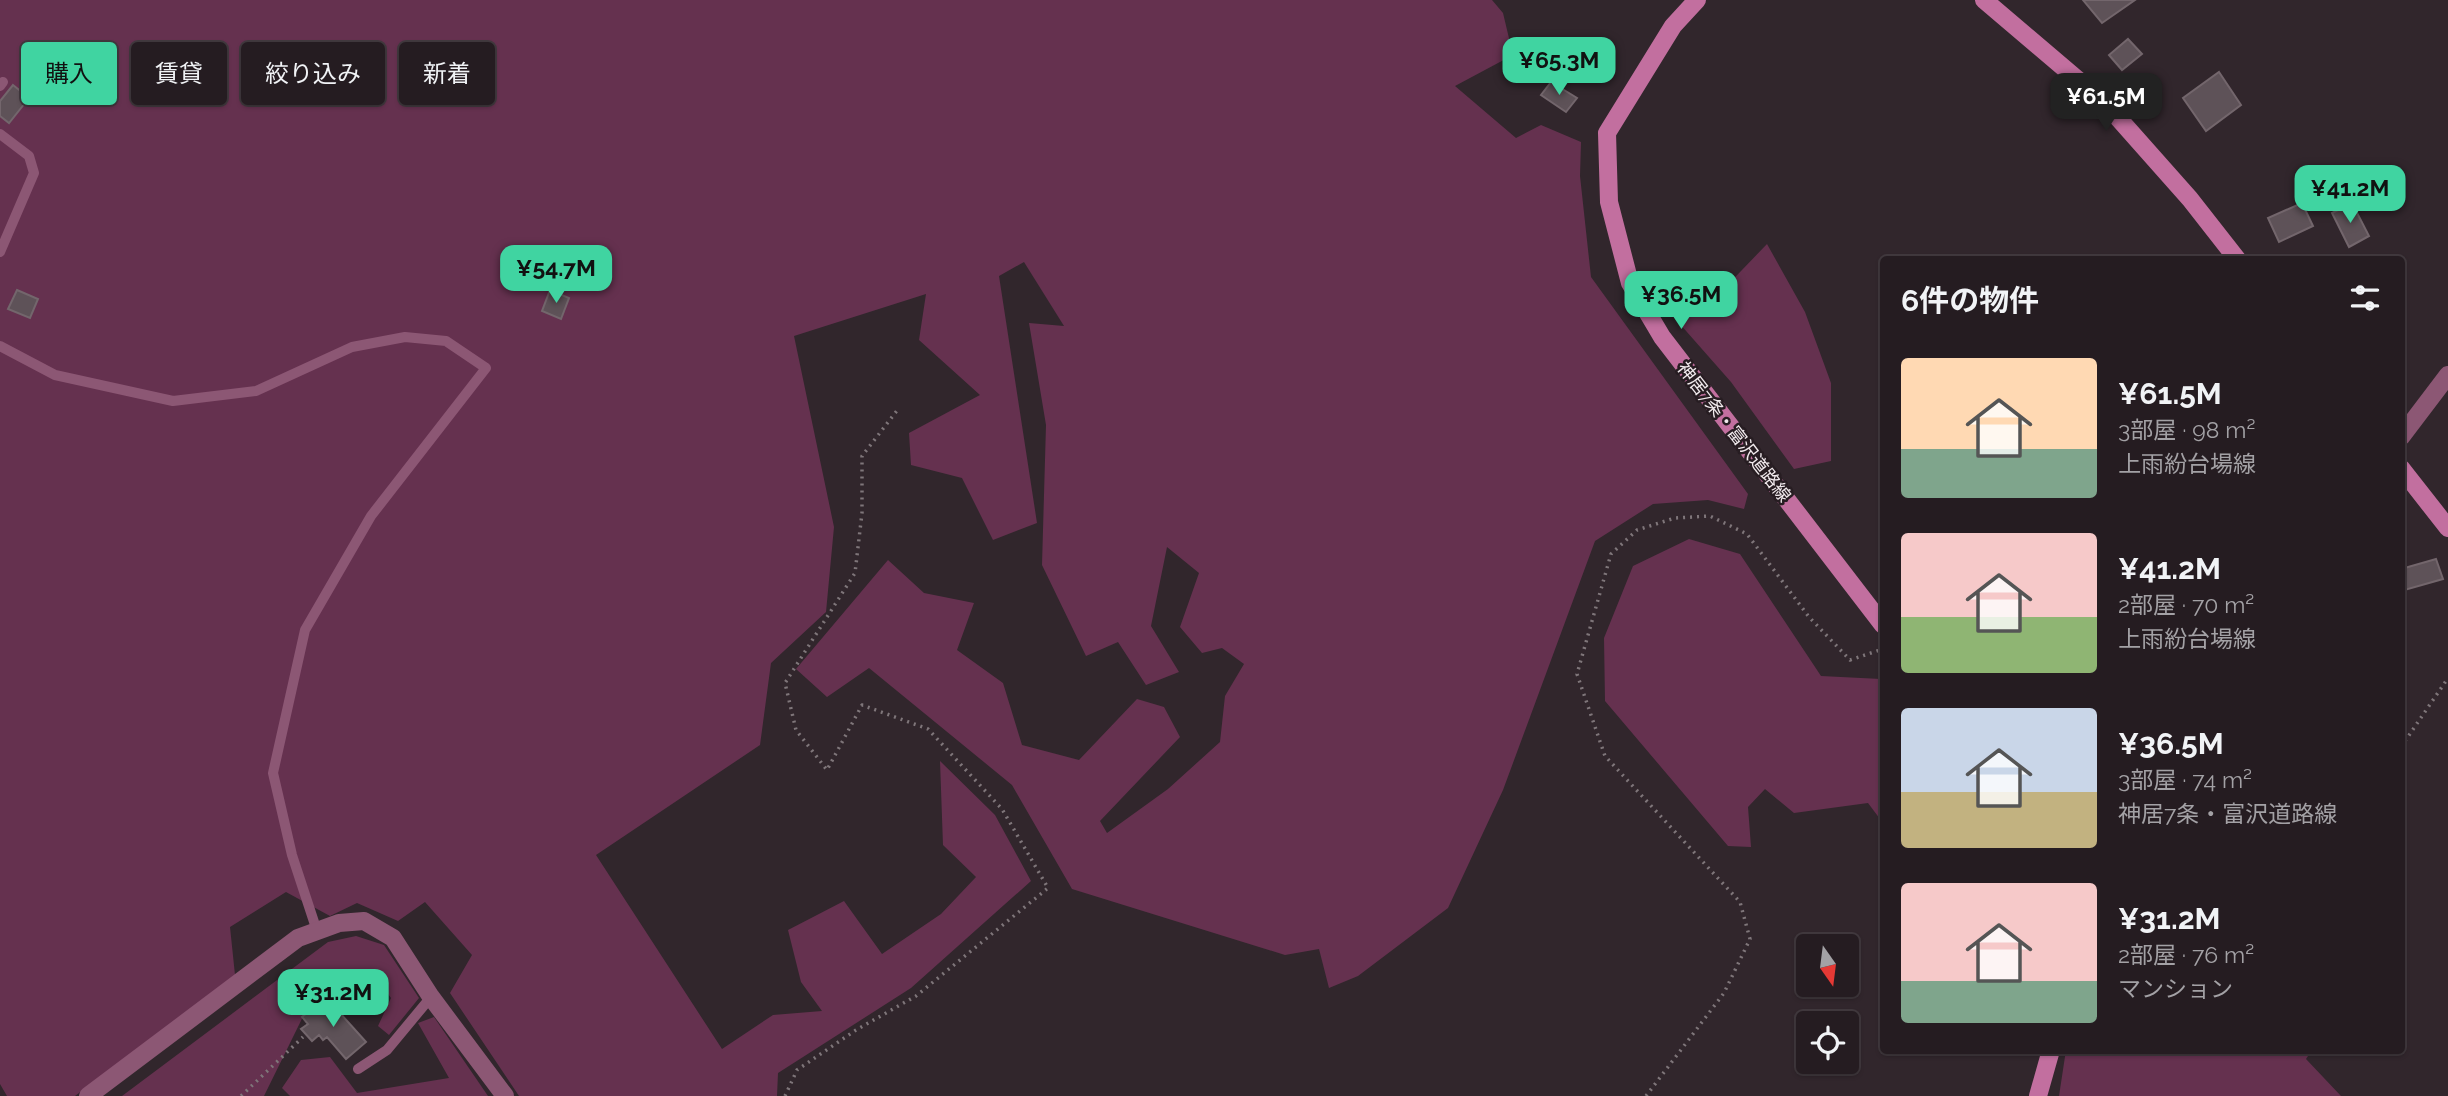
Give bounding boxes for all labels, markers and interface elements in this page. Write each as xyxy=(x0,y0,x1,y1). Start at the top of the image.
pin: ¥65.3M xyxy=(1502,38,1616,97)
chip: 購入 xyxy=(21,42,117,105)
chip: 賃貸 xyxy=(131,42,227,105)
chip: 絞り込み xyxy=(241,42,385,105)
chip: 新着 xyxy=(399,42,495,105)
text: ¥65.3M xyxy=(1519,46,1599,73)
pin: ¥61.5M xyxy=(2049,74,2163,133)
text: ¥61.5M xyxy=(2066,82,2146,109)
pin: ¥41.2M xyxy=(2293,166,2407,225)
text: ¥41.2M xyxy=(2311,174,2389,201)
pin: ¥54.7M xyxy=(499,246,613,305)
text: ¥54.7M xyxy=(516,254,596,281)
pin: ¥36.5M xyxy=(1624,272,1738,331)
icon: filters xyxy=(2346,279,2384,317)
text: ¥36.5M xyxy=(1641,280,1721,307)
text: 6件の物件 xyxy=(1901,283,2039,318)
street label: 神居7条・富沢道路線 xyxy=(1673,358,1796,506)
text: ¥61.5M xyxy=(2118,376,2222,411)
icon: home xyxy=(1957,386,2041,470)
text: 3部屋 · 98 m² xyxy=(2118,416,2255,443)
text: 上雨紛台場線 xyxy=(2118,450,2256,477)
text: ¥41.2M xyxy=(2118,551,2221,586)
icon: home xyxy=(1957,561,2041,645)
text: 2部屋 · 70 m² xyxy=(2118,591,2254,618)
text: 上雨紛台場線 xyxy=(2118,625,2256,652)
text: ¥36.5M xyxy=(2118,726,2224,761)
icon: home xyxy=(1957,736,2041,820)
text: 3部屋 · 74 m² xyxy=(2118,766,2252,793)
text: 神居7条・富沢道路線 xyxy=(2118,800,2337,827)
text: ¥31.2M xyxy=(2118,901,2221,936)
icon: home xyxy=(1957,911,2041,995)
north arrow xyxy=(1796,934,1858,998)
map controls xyxy=(1796,934,1859,1074)
text: 2部屋 · 76 m² xyxy=(2118,941,2254,968)
pin: ¥31.2M xyxy=(276,970,390,1029)
text: マンション xyxy=(2118,975,2233,1002)
text: ¥31.2M xyxy=(294,978,372,1005)
button: locate xyxy=(1796,1011,1859,1074)

